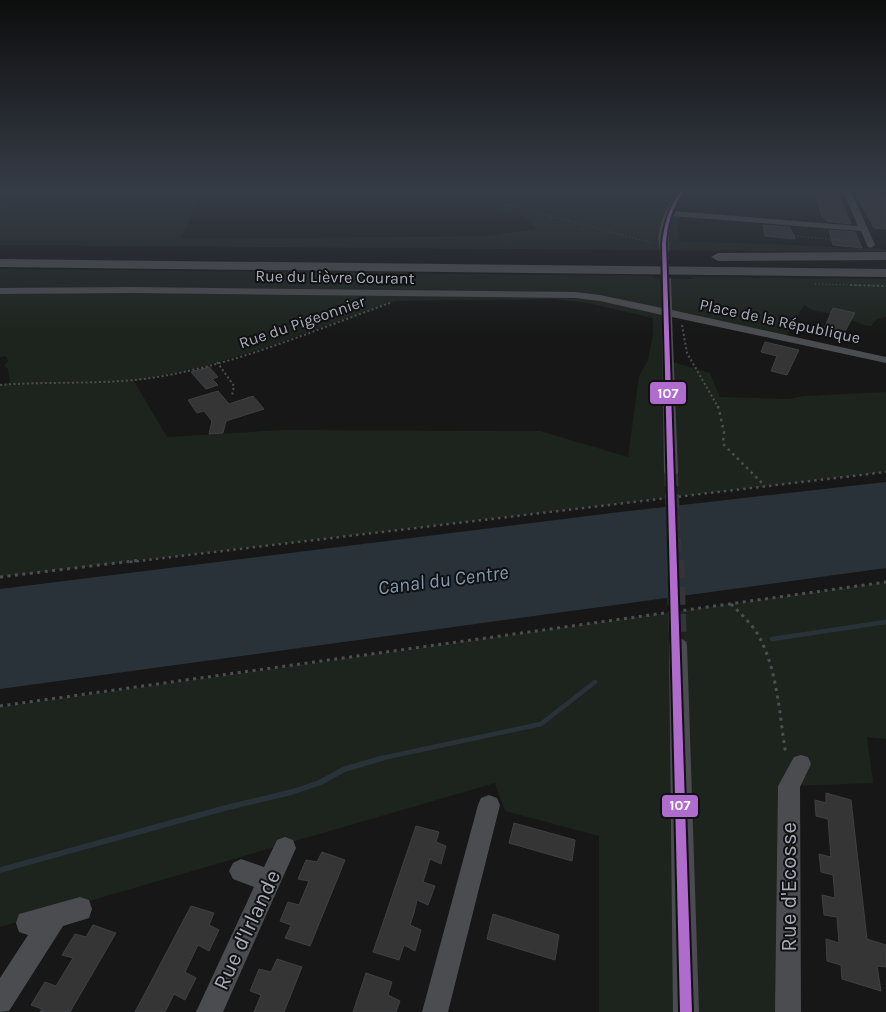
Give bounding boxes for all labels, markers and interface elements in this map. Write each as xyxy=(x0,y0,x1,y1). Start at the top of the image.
street label: Rue du Lièvre Courant xyxy=(255,266,415,288)
street label: Rue du Pigeonnier xyxy=(236,291,368,352)
street label: Place de la République xyxy=(698,295,862,347)
line badge: 107 xyxy=(649,381,687,405)
text: 107 xyxy=(658,385,678,402)
water label: Canal du Centre xyxy=(376,561,510,599)
line badge: 107 xyxy=(661,794,699,818)
text: 107 xyxy=(670,797,690,814)
street label: Rue d'Ecosse xyxy=(776,822,802,952)
street label: Rue d'Irlande xyxy=(208,866,286,994)

